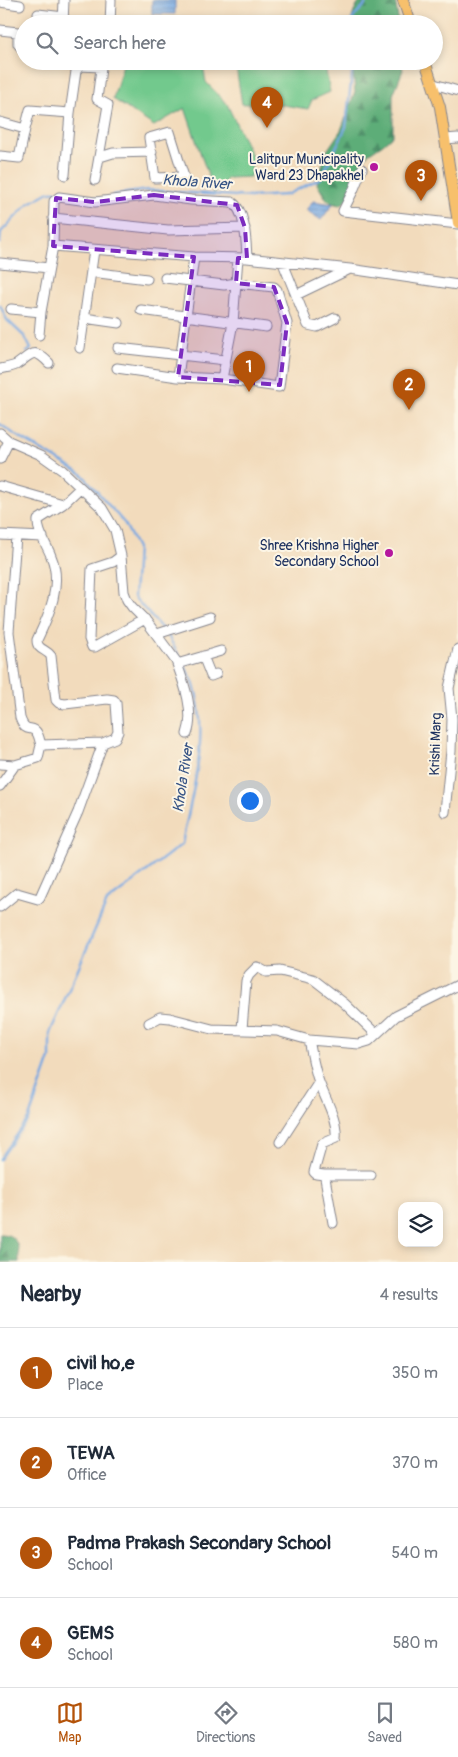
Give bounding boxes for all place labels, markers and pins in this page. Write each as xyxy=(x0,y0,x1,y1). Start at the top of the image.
pin: 4 xyxy=(251,87,283,128)
place label: Lalitpur Municipality Ward 23 Dhapakhel xyxy=(249,151,364,184)
pin: 3 xyxy=(405,160,437,201)
marker: Lalitpur Municipality Ward 23 Dhapakhel xyxy=(368,161,380,173)
pin: 1 xyxy=(233,351,265,392)
pin: 2 xyxy=(393,369,425,410)
place label: Shree Krishna Higher Secondary School xyxy=(259,537,379,570)
marker: Shree Krishna Higher Secondary School xyxy=(383,547,395,559)

